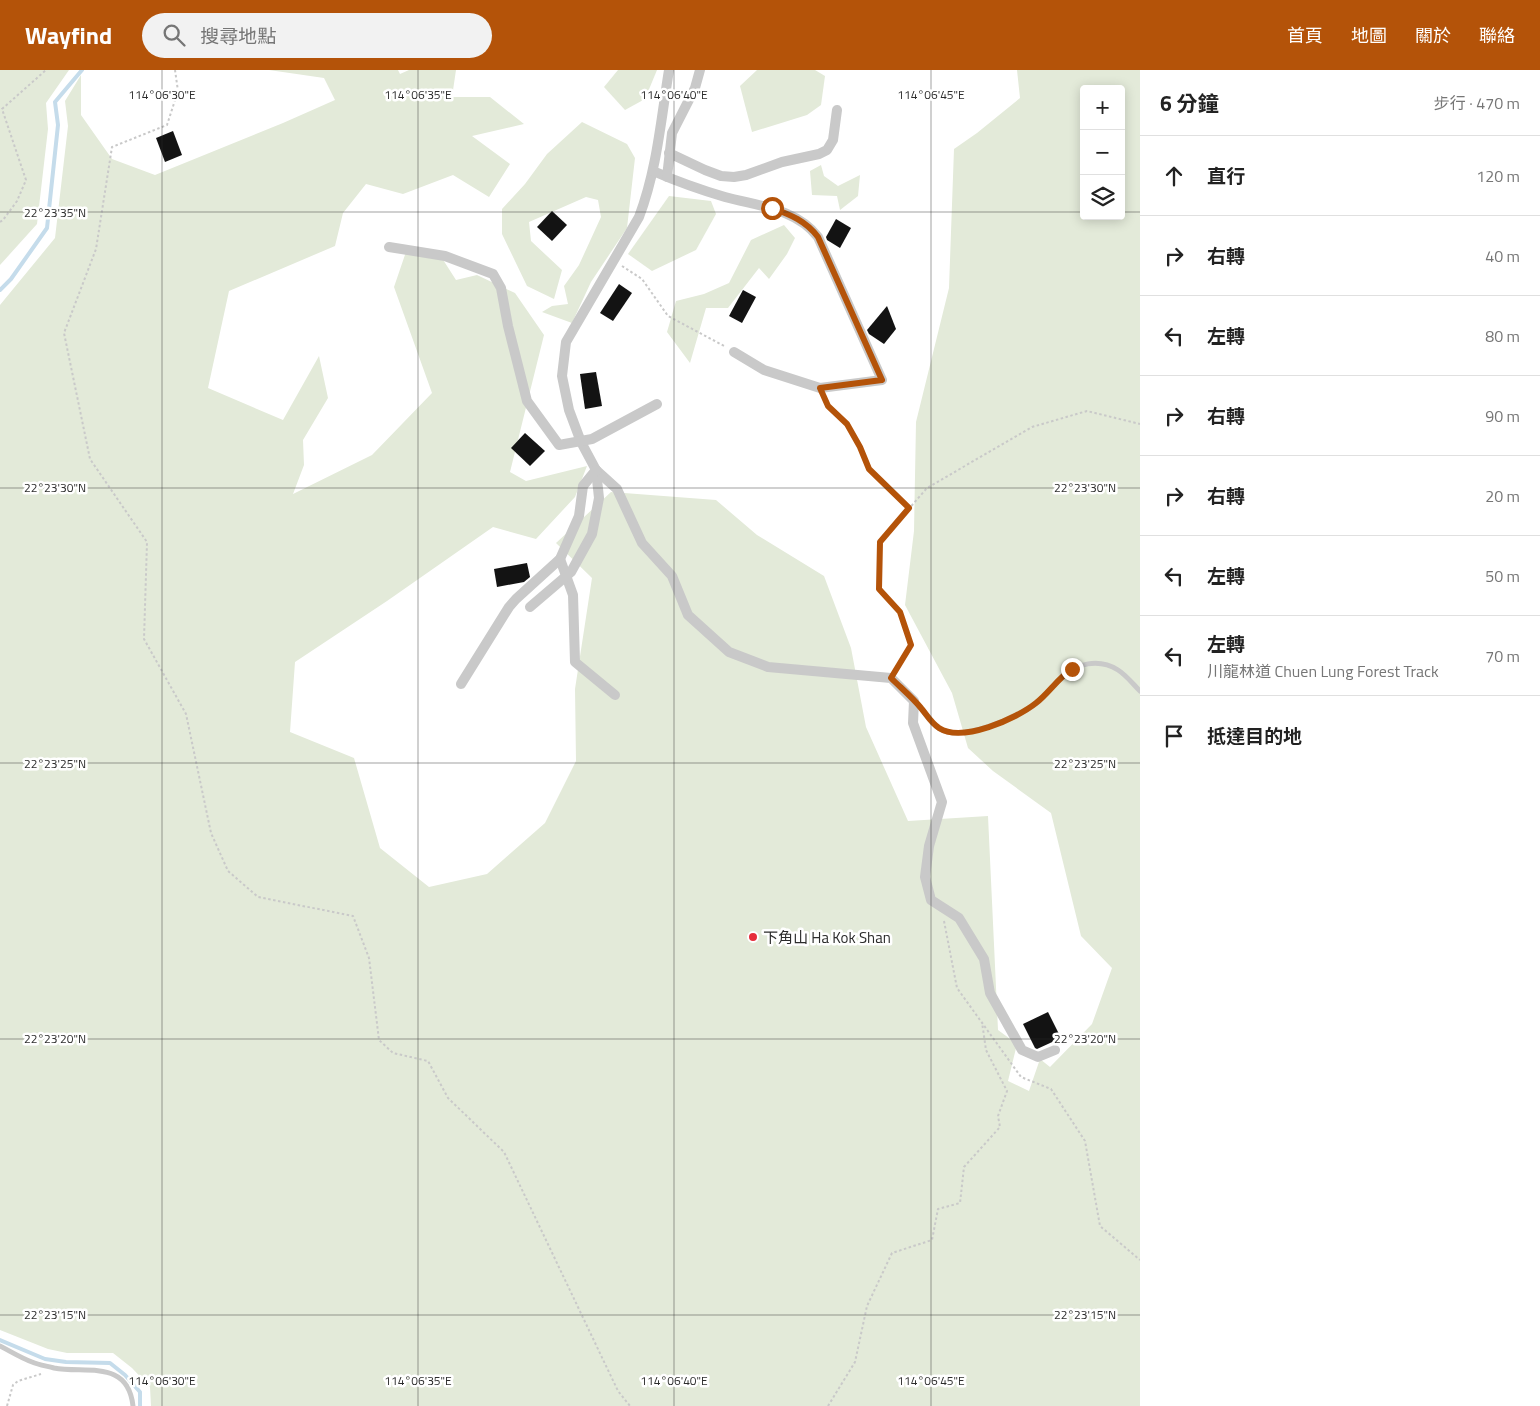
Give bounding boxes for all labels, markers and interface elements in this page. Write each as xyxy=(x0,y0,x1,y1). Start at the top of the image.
search box xyxy=(142,13,492,58)
text: Wayfind xyxy=(25,17,112,53)
icon: search xyxy=(160,21,188,49)
text: 搜尋地點 xyxy=(200,21,276,50)
text: 首頁 xyxy=(1287,22,1323,49)
text: 地圖 xyxy=(1351,22,1387,49)
text: 關於 xyxy=(1415,22,1451,49)
text: 聯絡 xyxy=(1479,22,1515,49)
text: 114°06'30"E xyxy=(128,85,196,104)
text: 114°06'35"E xyxy=(384,85,452,104)
text: 114°06'40"E xyxy=(640,85,708,104)
text: 114°06'45"E xyxy=(897,85,965,104)
map controls xyxy=(1080,85,1125,220)
button: + xyxy=(1080,85,1125,130)
text: 6 分鐘 xyxy=(1160,87,1218,119)
text: 步行 · 470 m xyxy=(1434,91,1520,115)
button: − xyxy=(1080,130,1125,175)
text: 直行 xyxy=(1207,161,1245,190)
icon: ahead xyxy=(1160,162,1188,190)
text: 120 m xyxy=(1476,164,1520,188)
button: layers xyxy=(1080,175,1125,220)
route start xyxy=(761,197,784,220)
text: 22°23'35"N xyxy=(24,203,86,222)
text: 右轉 xyxy=(1207,241,1245,270)
icon: right xyxy=(1160,242,1188,270)
text: 40 m xyxy=(1485,244,1520,268)
text: 左轉 xyxy=(1207,321,1245,350)
icon: left xyxy=(1160,322,1188,350)
text: 80 m xyxy=(1485,324,1520,348)
text: 右轉 xyxy=(1207,401,1245,430)
icon: right xyxy=(1160,402,1188,430)
text: 90 m xyxy=(1485,404,1520,428)
text: 22°23'30"N xyxy=(24,478,86,497)
text: 22°23'30"N xyxy=(1054,478,1116,497)
text: 右轉 xyxy=(1207,481,1245,510)
icon: right xyxy=(1160,482,1188,510)
text: 20 m xyxy=(1485,484,1520,508)
text: 左轉 xyxy=(1207,561,1245,590)
icon: left xyxy=(1160,562,1188,590)
text: 50 m xyxy=(1485,564,1520,588)
text: 左轉 xyxy=(1207,629,1245,658)
icon: left xyxy=(1160,642,1188,670)
text: 70 m xyxy=(1485,644,1520,668)
route end xyxy=(1061,658,1084,681)
text: 川龍林道 Chuen Lung Forest Track xyxy=(1207,659,1439,683)
text: 抵達目的地 xyxy=(1207,721,1302,750)
icon: arrive xyxy=(1160,722,1188,750)
text: 22°23'25"N xyxy=(24,754,86,773)
text: 22°23'25"N xyxy=(1054,754,1116,773)
place label: 下角山 Ha Kok Shan xyxy=(763,926,891,949)
marker: 下角山 Ha Kok Shan xyxy=(747,931,759,943)
text: 22°23'20"N xyxy=(24,1029,86,1048)
text: 22°23'20"N xyxy=(1054,1029,1116,1048)
text: 22°23'15"N xyxy=(24,1305,86,1324)
text: 22°23'15"N xyxy=(1054,1305,1116,1324)
text: 114°06'30"E xyxy=(128,1371,196,1390)
text: 114°06'35"E xyxy=(384,1371,452,1390)
text: 114°06'40"E xyxy=(640,1371,708,1390)
text: 114°06'45"E xyxy=(897,1371,965,1390)

